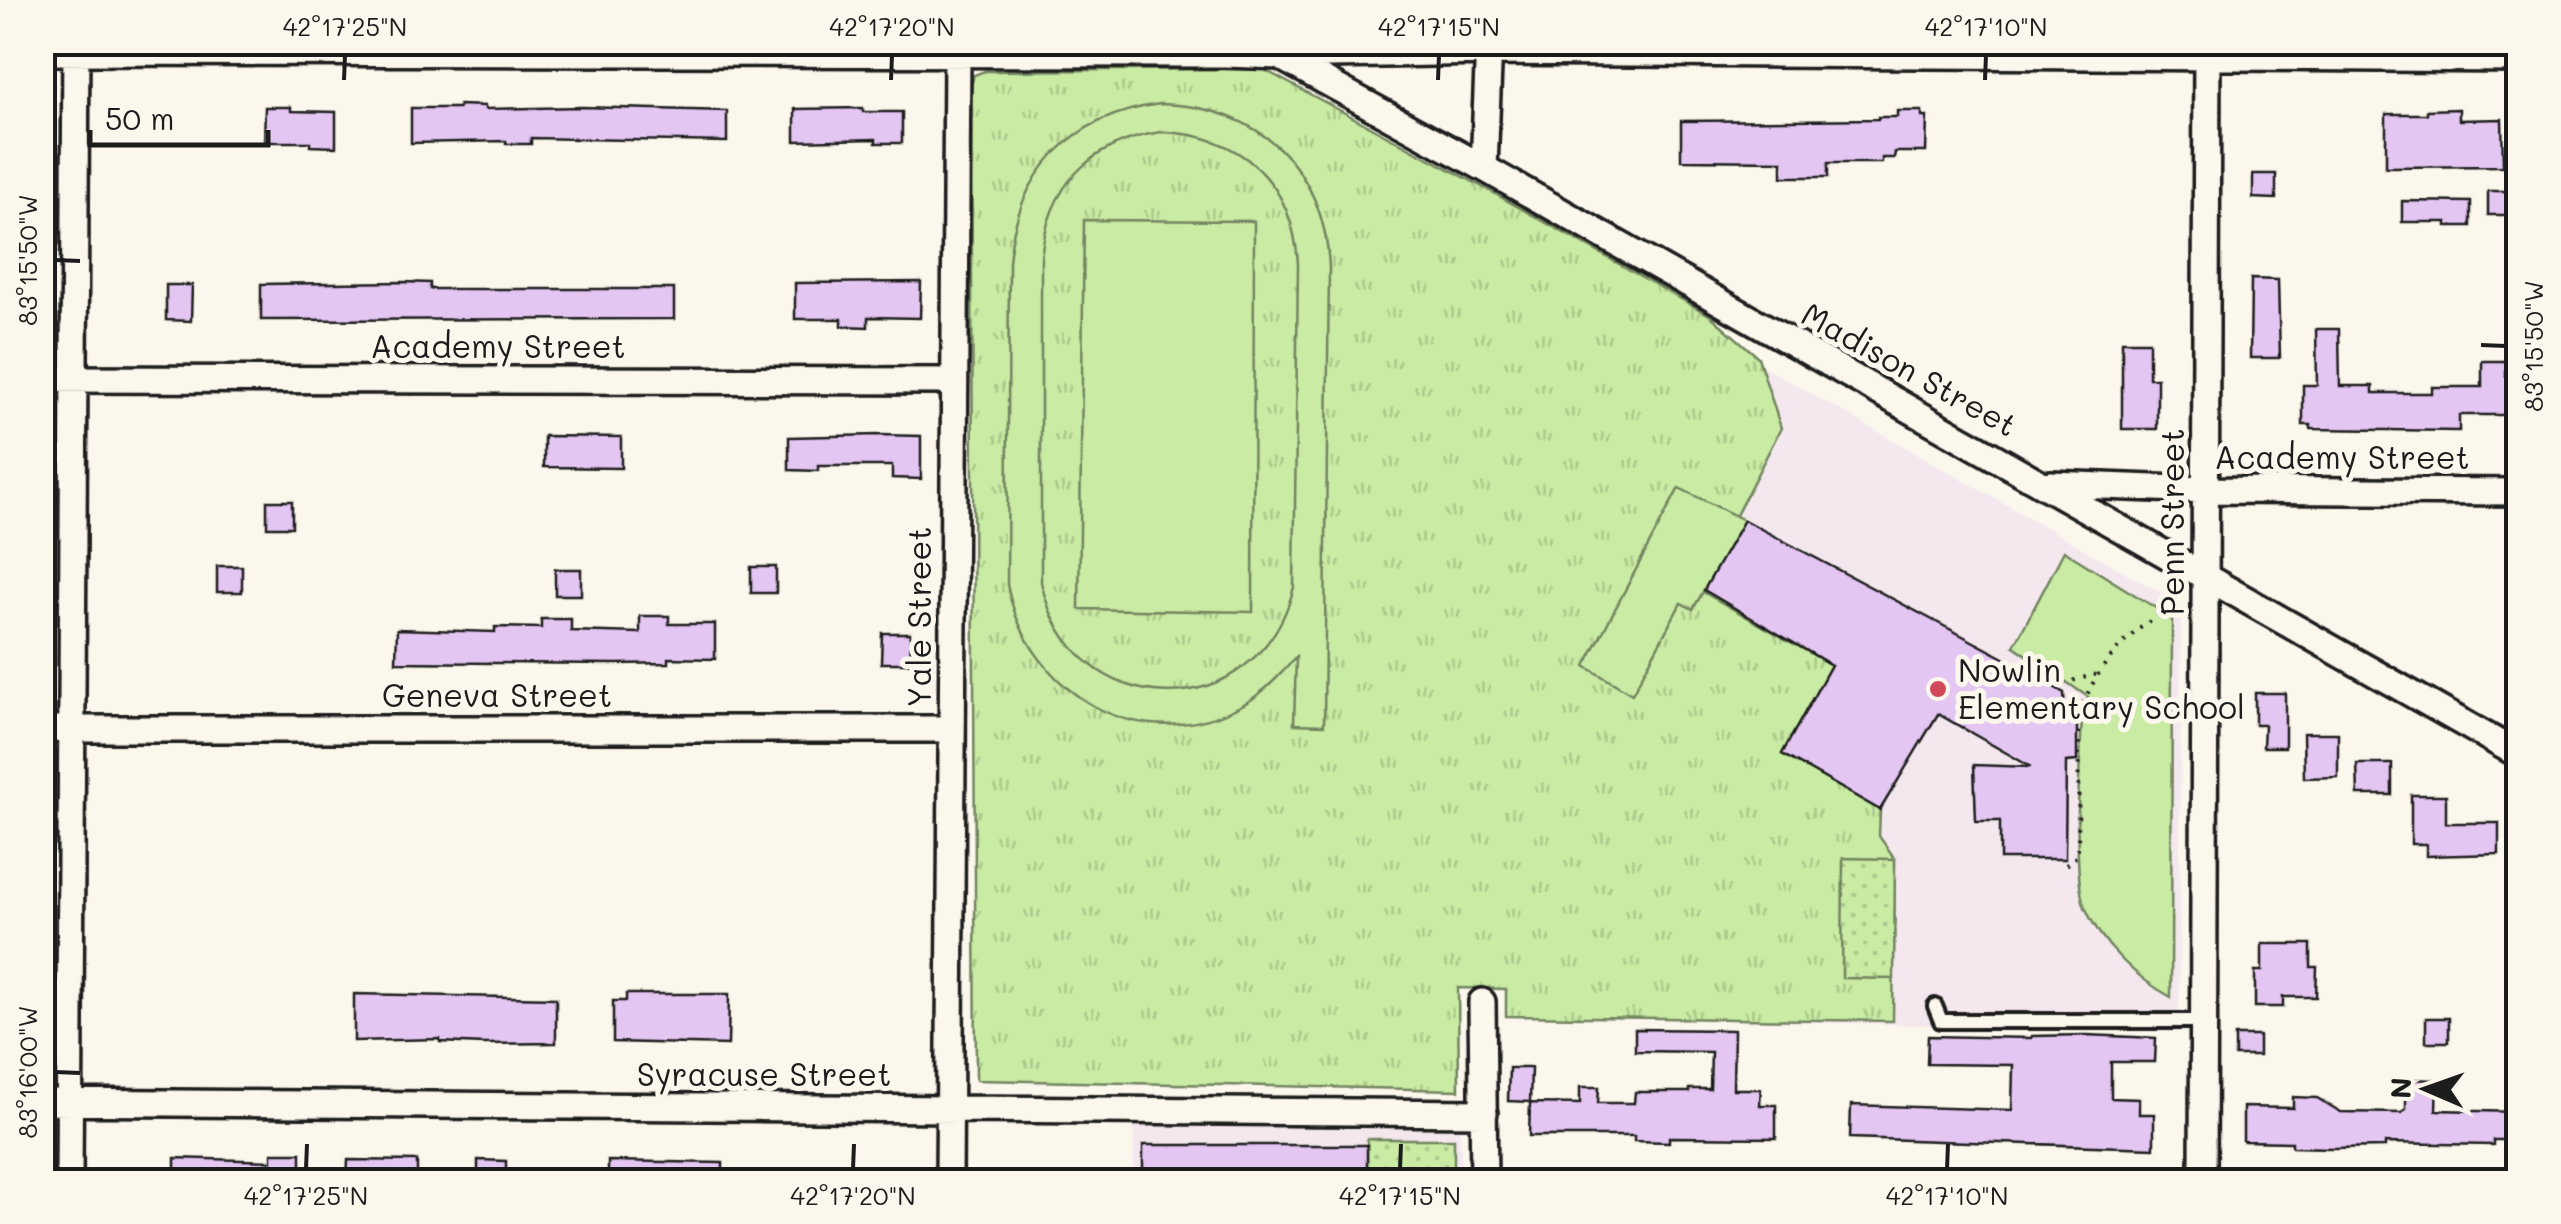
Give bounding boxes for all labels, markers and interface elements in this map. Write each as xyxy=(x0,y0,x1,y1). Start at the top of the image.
text: 42°17'25"N xyxy=(283,10,407,42)
text: 42°17'20"N xyxy=(829,10,955,42)
text: 42°17'15"N xyxy=(1378,10,1500,42)
text: 42°17'10"N xyxy=(1925,10,2047,42)
scale bar xyxy=(90,85,268,147)
text: 50 m xyxy=(105,98,175,138)
text: 83°15'50"W xyxy=(11,194,43,326)
text: 83°15'50"W xyxy=(2517,280,2549,412)
street label: Madison Street xyxy=(1795,292,2025,445)
street label: Academy Street xyxy=(370,324,626,367)
street label: Penn Street xyxy=(2150,429,2192,615)
street label: Academy Street xyxy=(2214,435,2470,478)
street label: Yale Street xyxy=(897,527,939,707)
place label: Nowlin Elementary School xyxy=(1958,648,2245,728)
street label: Geneva Street xyxy=(382,673,612,715)
marker: Nowlin Elementary School xyxy=(1927,678,1949,700)
text: 83°16'00"W xyxy=(11,1006,43,1138)
north arrow xyxy=(2376,1039,2476,1139)
street label: Syracuse Street xyxy=(637,1052,891,1095)
text: N xyxy=(2382,1077,2418,1099)
text: 42°17'25"N xyxy=(244,1179,368,1211)
text: 42°17'20"N xyxy=(790,1179,916,1211)
text: 42°17'15"N xyxy=(1339,1179,1461,1211)
text: 42°17'10"N xyxy=(1886,1179,2008,1211)

